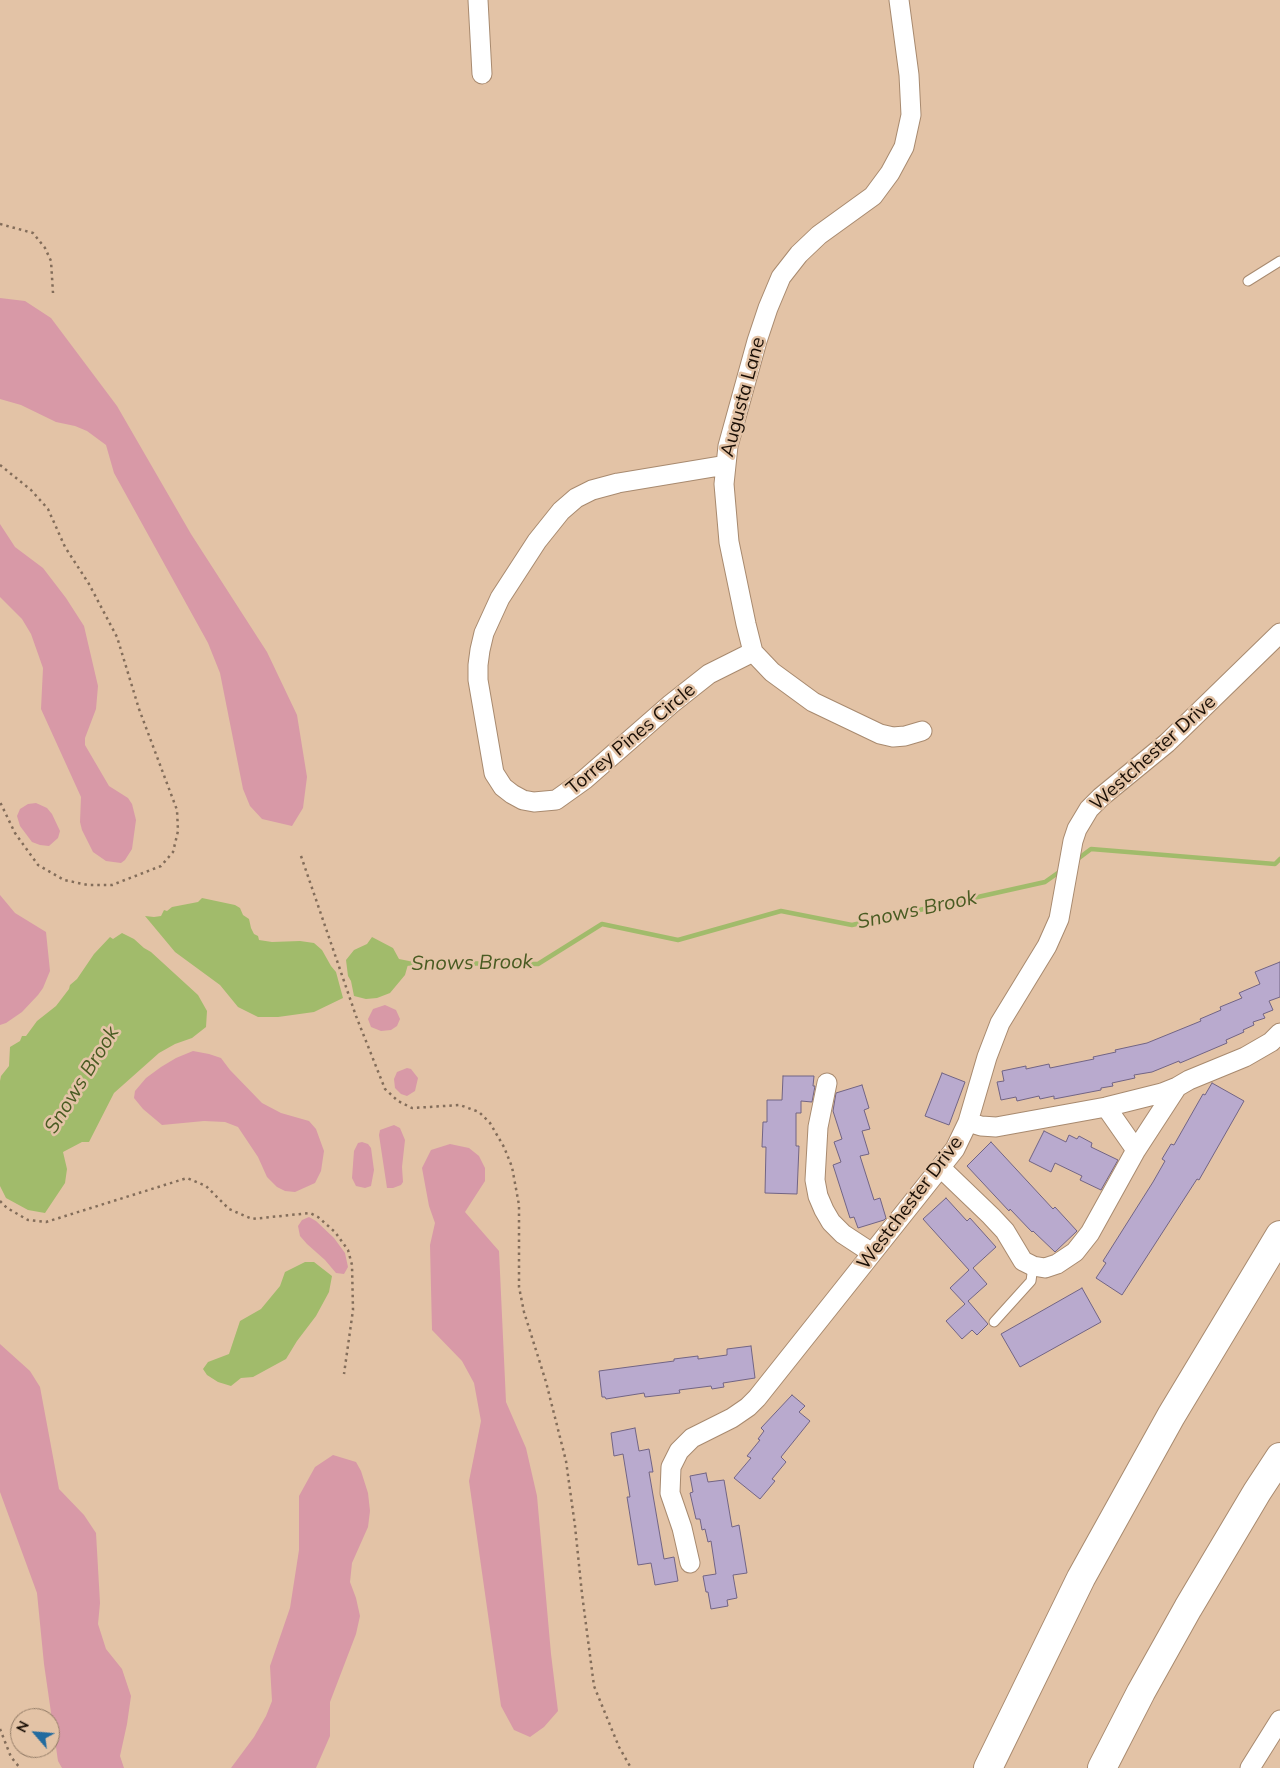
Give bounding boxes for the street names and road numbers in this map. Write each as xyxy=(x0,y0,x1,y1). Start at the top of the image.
street label: Augusta Lane xyxy=(716,335,770,459)
street label: Torrey Pines Circle xyxy=(562,678,700,800)
street label: Westchester Drive xyxy=(1086,691,1220,815)
street label: Westchester Drive xyxy=(852,1132,968,1274)

